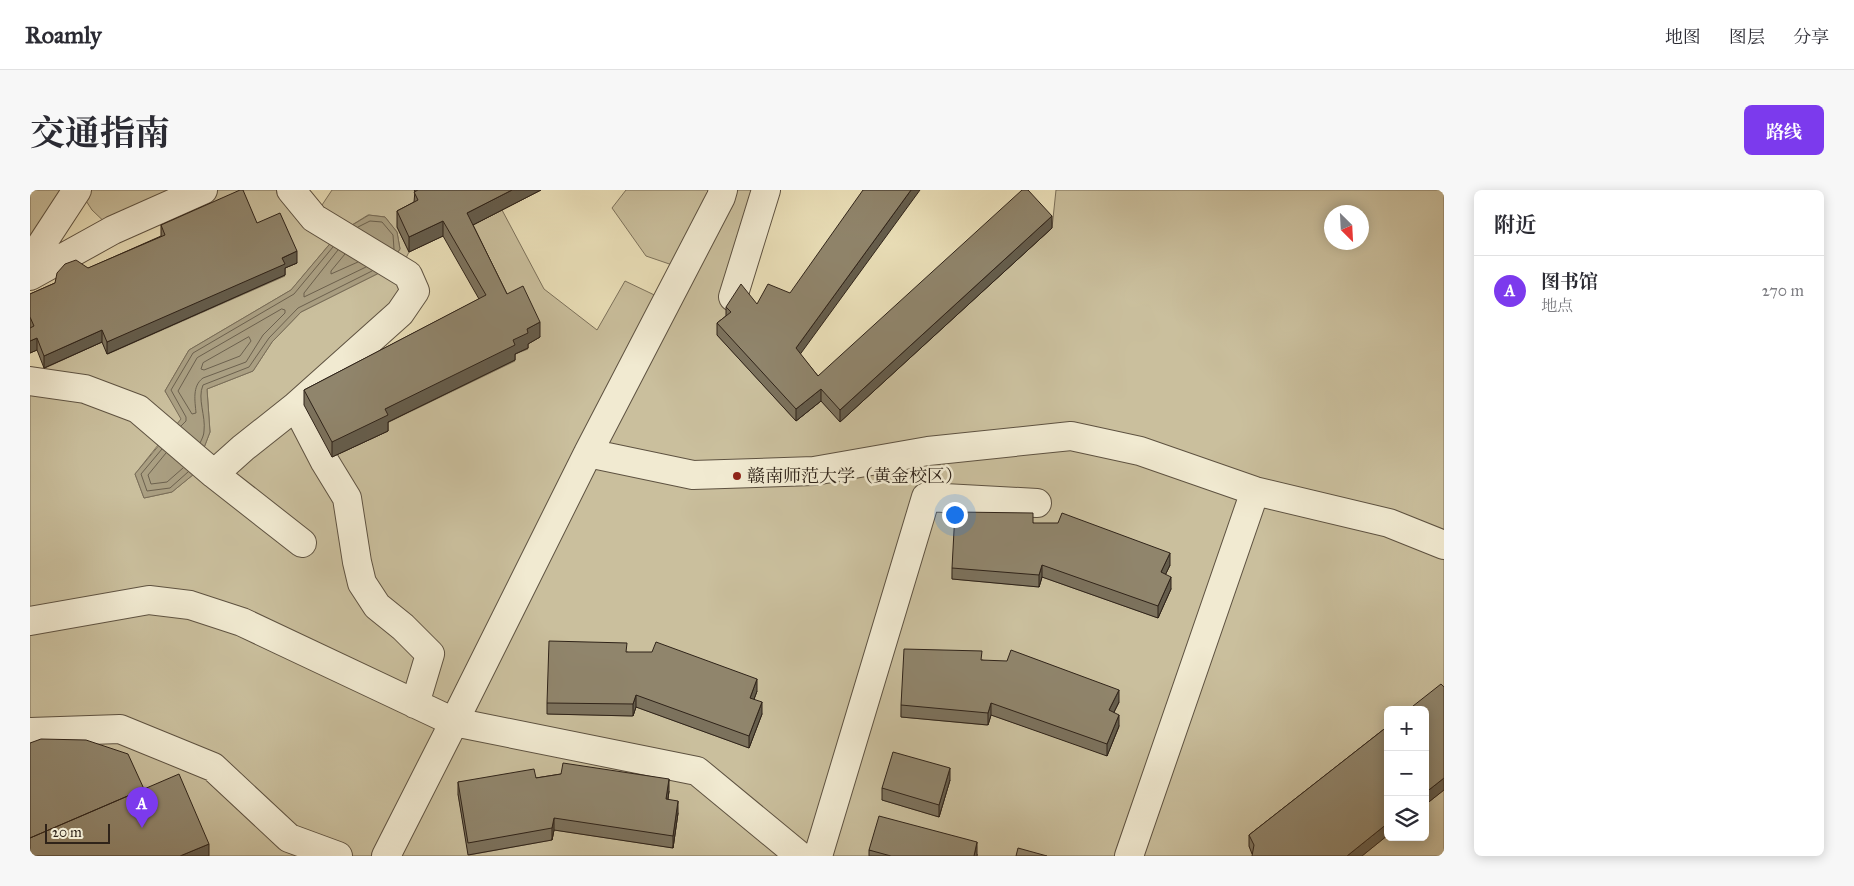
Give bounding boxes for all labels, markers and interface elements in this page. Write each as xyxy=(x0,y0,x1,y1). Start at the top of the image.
text: Roamly xyxy=(25,20,102,50)
text: 地图 xyxy=(1665,26,1701,48)
text: 图层 xyxy=(1729,26,1765,48)
text: 分享 xyxy=(1793,26,1829,48)
button: 路线 xyxy=(1744,105,1824,155)
text: 交通指南 xyxy=(30,112,170,155)
north arrow xyxy=(1324,205,1369,250)
text: 附近 xyxy=(1494,212,1536,238)
text: 图书馆 xyxy=(1541,270,1598,293)
text: A xyxy=(1505,281,1515,300)
text: 270 m xyxy=(1762,281,1804,300)
text: 地点 xyxy=(1541,296,1573,315)
place label: 赣南师范大学（黄金校区） xyxy=(747,465,963,487)
marker: 赣南师范大学（黄金校区） xyxy=(731,470,743,482)
your location xyxy=(942,502,968,528)
map controls xyxy=(1384,706,1429,841)
button: + xyxy=(1384,706,1429,751)
button: − xyxy=(1384,751,1429,796)
pin: A xyxy=(126,787,158,828)
button: layers xyxy=(1384,796,1429,841)
scale bar xyxy=(45,821,110,844)
text: 20 m xyxy=(52,824,82,841)

